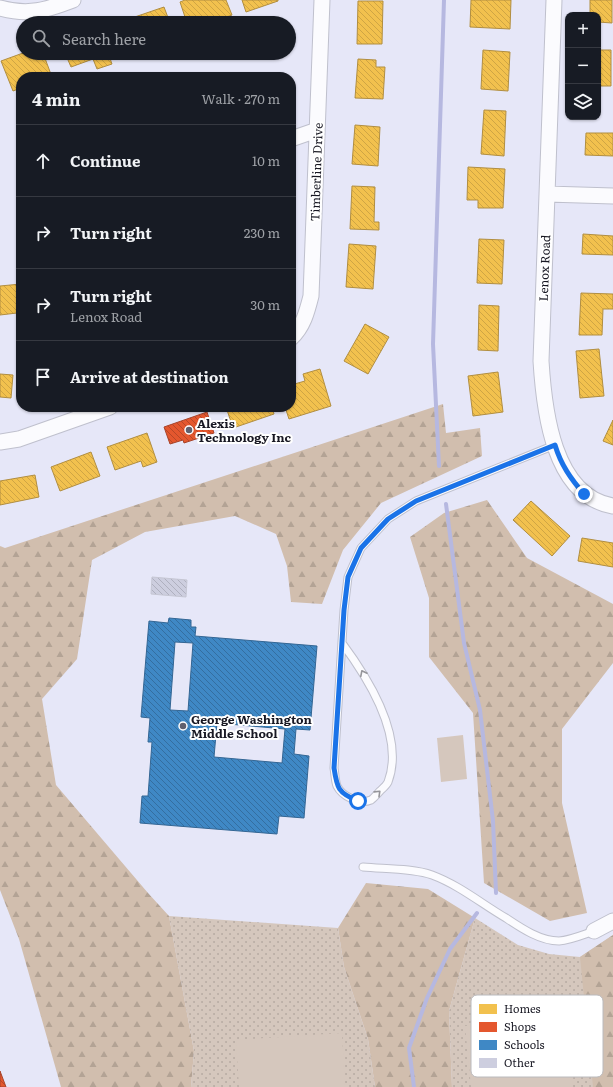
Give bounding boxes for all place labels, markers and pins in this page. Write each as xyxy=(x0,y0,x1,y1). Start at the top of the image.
place label: Alexis Technology Inc xyxy=(197,414,291,446)
marker: Alexis Technology Inc xyxy=(184,425,194,435)
place label: George Washington Middle School xyxy=(191,710,312,742)
marker: George Washington Middle School xyxy=(178,721,188,731)

